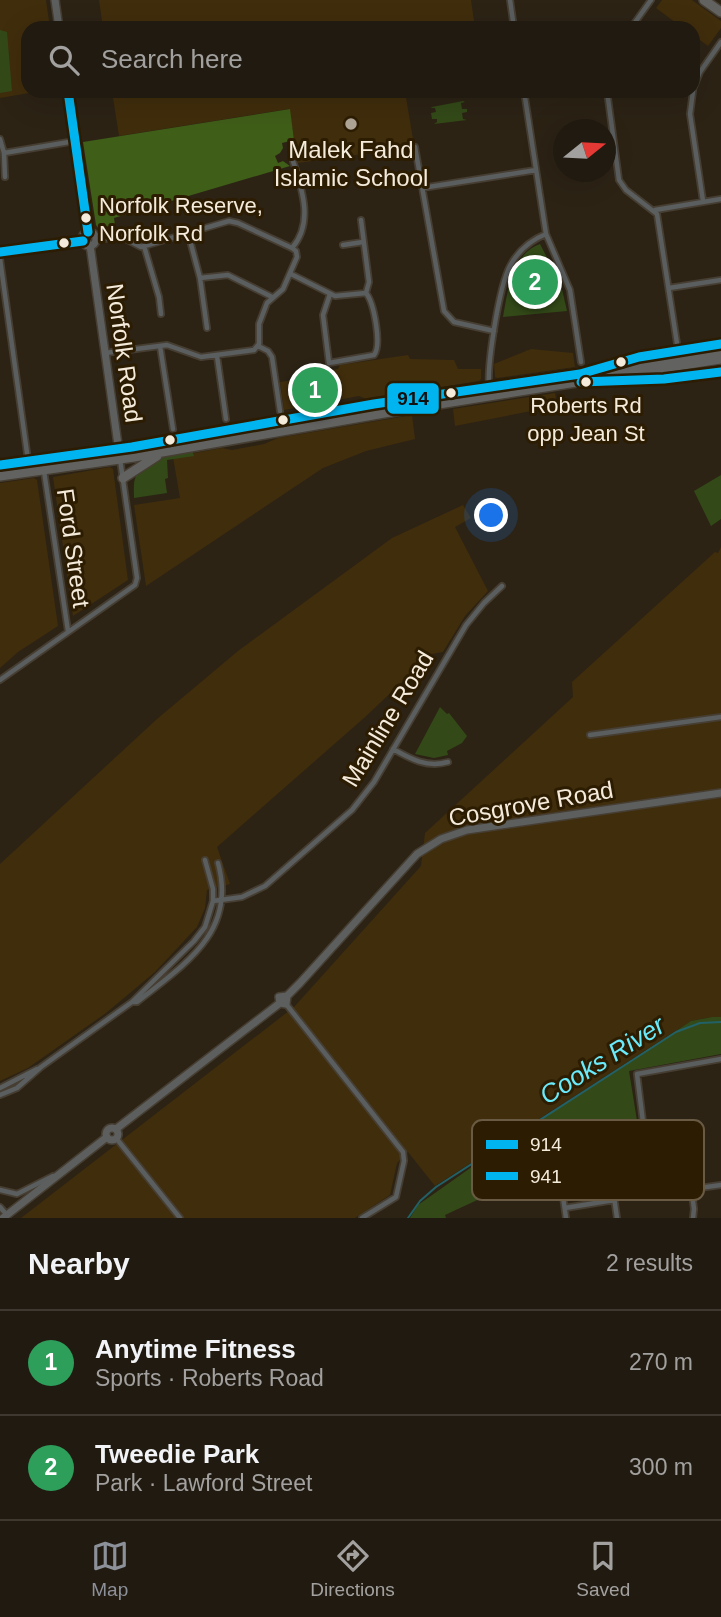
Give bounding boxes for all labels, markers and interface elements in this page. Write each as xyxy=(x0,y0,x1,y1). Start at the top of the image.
search box xyxy=(21,21,700,98)
icon: search xyxy=(45,41,83,79)
text: Search here xyxy=(101,44,243,74)
marker: Malek Fahd Islamic School xyxy=(343,116,359,132)
north arrow xyxy=(553,119,616,182)
place label: Malek Fahd Islamic School xyxy=(274,136,428,191)
place label: Norfolk Reserve, Norfolk Rd xyxy=(99,193,263,246)
marker: Norfolk Reserve, Norfolk Rd xyxy=(79,211,93,225)
unlabelled marker xyxy=(57,236,71,250)
pin: 2 xyxy=(512,256,558,308)
street label: Norfolk Road xyxy=(101,282,148,424)
unlabelled marker xyxy=(614,355,628,369)
pin: 1 xyxy=(292,364,338,416)
marker: Roberts Rd opp Jean St xyxy=(579,375,593,389)
line badge: 914 xyxy=(386,382,440,415)
unlabelled marker xyxy=(444,386,458,400)
text: 914 xyxy=(397,388,429,409)
place label: Roberts Rd opp Jean St xyxy=(527,393,645,446)
unlabelled marker xyxy=(276,413,290,427)
unlabelled marker xyxy=(163,433,177,447)
street label: Ford Street xyxy=(52,487,95,610)
your location xyxy=(474,498,508,532)
street label: Mainline Road xyxy=(336,646,439,791)
street label: Cosgrove Road xyxy=(446,776,615,831)
water label: Cooks River xyxy=(534,1009,671,1110)
legend xyxy=(472,1120,704,1200)
text: 914 xyxy=(530,1134,562,1155)
text: 941 xyxy=(530,1166,562,1187)
text: Nearby xyxy=(28,1247,130,1280)
text: 2 results xyxy=(606,1250,693,1276)
text: Anytime Fitness xyxy=(95,1334,296,1364)
text: 1 xyxy=(45,1349,57,1375)
text: 270 m xyxy=(629,1349,693,1375)
text: Sports · Roberts Road xyxy=(95,1365,324,1391)
text: Tweedie Park xyxy=(95,1439,259,1469)
text: 2 xyxy=(45,1454,57,1480)
text: 300 m xyxy=(629,1454,693,1480)
text: Park · Lawford Street xyxy=(95,1470,312,1496)
tab: Map xyxy=(91,1537,129,1601)
tab: Directions xyxy=(310,1537,395,1601)
tab: Saved xyxy=(576,1537,630,1601)

